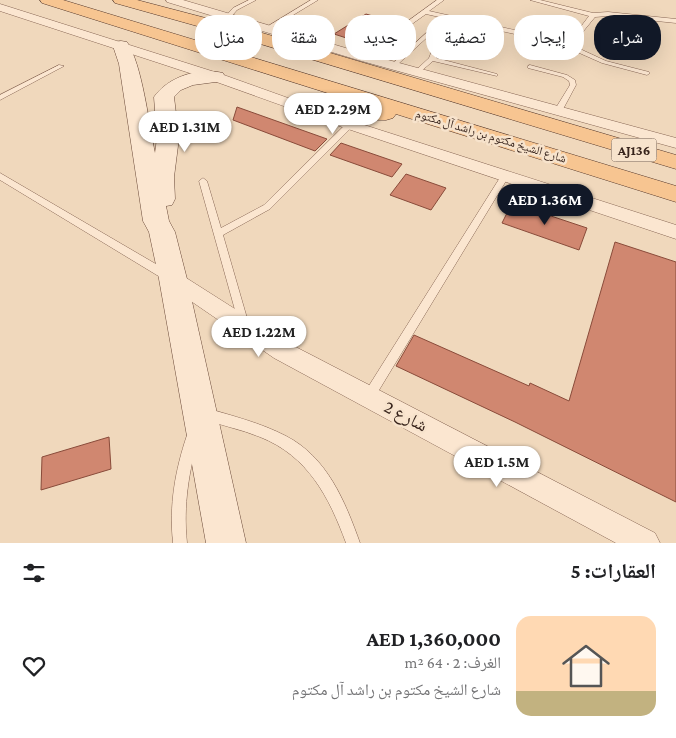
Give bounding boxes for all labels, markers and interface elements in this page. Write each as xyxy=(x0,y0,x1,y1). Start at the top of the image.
chip: منزل xyxy=(195,15,262,60)
chip: شقة xyxy=(272,15,335,60)
chip: جديد xyxy=(345,15,416,60)
chip: تصفية xyxy=(426,15,504,60)
chip: إيجار xyxy=(514,15,584,60)
chip: شراء xyxy=(594,15,661,60)
pin: AED 2.29M xyxy=(276,92,390,135)
text: AED 2.29M xyxy=(295,100,371,117)
street label: شارع الشيخ مكتوم بن راشد آل مكتوم xyxy=(414,106,568,167)
pin: AED 1.31M xyxy=(128,110,242,153)
text: AED 1.31M xyxy=(150,118,220,135)
road number: AJ136 xyxy=(612,138,656,162)
pin: AED 1.36M xyxy=(488,184,602,226)
text: AED 1.36M xyxy=(508,191,582,208)
pin: AED 1.22M xyxy=(202,316,316,358)
text: AED 1.22M xyxy=(222,323,296,340)
street label: شارع 2 xyxy=(380,396,431,437)
pin: AED 1.5M xyxy=(445,446,549,488)
text: AED 1.5M xyxy=(465,453,529,470)
icon: filters xyxy=(20,559,48,587)
text: العقارات: 5 xyxy=(570,559,656,583)
text: AED 1,360,000 xyxy=(366,627,501,651)
icon: home xyxy=(556,636,616,696)
icon: heart xyxy=(20,652,48,680)
text: الغرف: 2 · 64 m² xyxy=(405,654,501,671)
text: شارع الشيخ مكتوم بن راشد آل مكتوم xyxy=(292,681,501,698)

